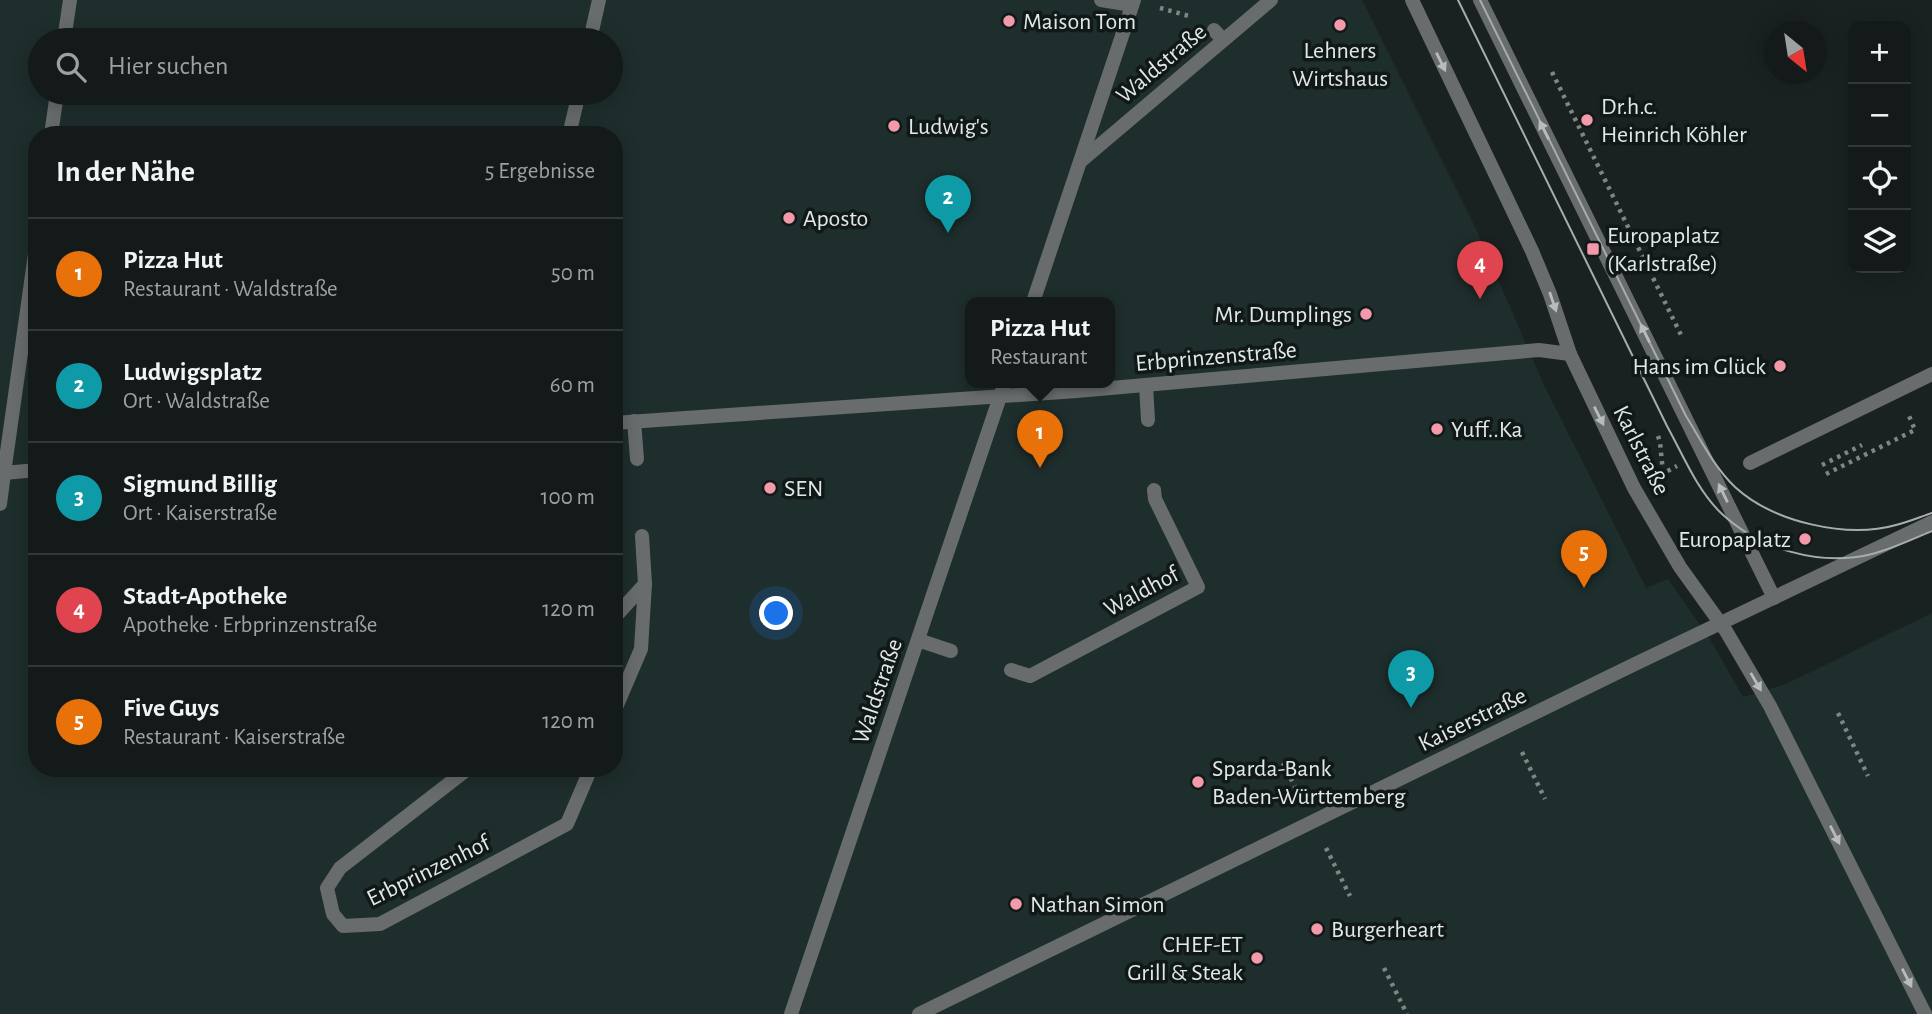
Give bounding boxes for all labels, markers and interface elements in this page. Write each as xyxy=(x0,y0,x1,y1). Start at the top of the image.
place label: Maison Tom xyxy=(1023,10,1136,34)
marker: Maison Tom xyxy=(1001,13,1017,29)
marker: Lehners Wirtshaus xyxy=(1332,17,1348,33)
street label: Waldstraße xyxy=(1112,20,1211,108)
north arrow xyxy=(1764,21,1827,84)
map controls xyxy=(1848,21,1911,273)
button: + xyxy=(1848,21,1911,84)
search box xyxy=(28,28,623,105)
place label: Lehners Wirtshaus xyxy=(1292,39,1388,91)
icon: search xyxy=(52,48,90,86)
one-way arrow xyxy=(1436,51,1447,72)
text: Hier suchen xyxy=(108,53,229,79)
button: − xyxy=(1848,84,1911,147)
place label: Dr.h.c. Heinrich Köhler xyxy=(1601,95,1747,147)
marker: Dr.h.c. Heinrich Köhler xyxy=(1579,112,1595,128)
place label: Ludwig's xyxy=(908,115,989,139)
marker: Ludwig's xyxy=(886,118,902,134)
one-way arrow xyxy=(1538,119,1550,139)
button: locate xyxy=(1848,147,1911,210)
text: In der Nähe xyxy=(56,157,195,187)
text: 5 Ergebnisse xyxy=(485,160,595,183)
pin: 2 xyxy=(925,175,971,233)
place label: Aposto xyxy=(803,207,868,231)
marker: Aposto xyxy=(781,210,797,226)
button: layers xyxy=(1848,210,1911,273)
place label: Europaplatz (Karlstraße) xyxy=(1607,224,1720,276)
pin: 4 xyxy=(1457,241,1503,299)
marker: Europaplatz (Karlstraße) xyxy=(1585,241,1601,257)
text: Pizza Hut xyxy=(123,247,223,273)
text: 1 xyxy=(75,262,83,285)
text: 50 m xyxy=(551,262,595,285)
text: Restaurant · Waldstraße xyxy=(123,278,338,301)
one-way arrow xyxy=(1548,291,1559,312)
popup xyxy=(965,297,1115,388)
place label: Mr. Dumplings xyxy=(1215,303,1352,327)
marker: Mr. Dumplings xyxy=(1358,306,1374,322)
text: Pizza Hut xyxy=(990,315,1090,341)
one-way arrow xyxy=(1639,323,1651,343)
street label: Erbprinzenstraße xyxy=(1134,338,1298,376)
text: Restaurant xyxy=(990,346,1087,369)
place label: Hans im Glück xyxy=(1633,355,1766,379)
marker: Hans im Glück xyxy=(1772,358,1788,374)
text: Ludwigsplatz xyxy=(123,359,262,385)
text: 2 xyxy=(74,374,84,397)
text: 60 m xyxy=(550,374,595,397)
text: Ort · Waldstraße xyxy=(123,390,270,413)
street label: Karlstraße xyxy=(1608,402,1674,499)
one-way arrow xyxy=(1593,406,1605,426)
pin: 1 xyxy=(1017,410,1063,468)
place label: Yuff..Ka xyxy=(1451,418,1523,442)
marker: Yuff..Ka xyxy=(1429,421,1445,437)
text: Sigmund Billig xyxy=(123,471,277,497)
place label: SEN xyxy=(784,477,823,501)
marker: SEN xyxy=(762,480,778,496)
one-way arrow xyxy=(1717,483,1729,503)
text: 3 xyxy=(74,486,84,509)
text: 100 m xyxy=(541,486,595,509)
text: Ort · Kaiserstraße xyxy=(123,502,277,525)
place label: Europaplatz xyxy=(1678,528,1791,552)
pin: 5 xyxy=(1561,530,1607,588)
marker: Europaplatz xyxy=(1797,531,1813,547)
street label: Waldhof xyxy=(1100,562,1184,621)
text: Stadt-Apotheke xyxy=(123,583,287,609)
your location xyxy=(759,596,793,630)
text: 4 xyxy=(73,598,85,621)
text: 120 m xyxy=(542,598,595,621)
text: Apotheke · Erbprinzenstraße xyxy=(123,614,377,637)
street label: Waldstraße xyxy=(849,636,907,747)
pin: 3 xyxy=(1388,650,1434,708)
one-way arrow xyxy=(1750,672,1762,691)
street label: Kaiserstraße xyxy=(1415,683,1530,756)
text: Five Guys xyxy=(123,695,219,721)
text: 5 xyxy=(74,710,84,733)
text: 120 m xyxy=(542,710,595,733)
text: Restaurant · Kaiserstraße xyxy=(123,726,345,749)
place label: Sparda-Bank Baden-Württemberg xyxy=(1212,757,1406,809)
marker: Sparda-Bank Baden-Württemberg xyxy=(1190,774,1206,790)
one-way arrow xyxy=(1828,825,1840,845)
street label: Erbprinzenhof xyxy=(363,830,495,911)
place label: Nathan Simon xyxy=(1030,893,1165,917)
marker: Nathan Simon xyxy=(1008,896,1024,912)
place label: Burgerheart xyxy=(1331,918,1444,942)
marker: Burgerheart xyxy=(1309,921,1325,937)
place label: CHEF-ET Grill & Steak xyxy=(1127,933,1243,985)
marker: CHEF-ET Grill & Steak xyxy=(1249,950,1265,966)
one-way arrow xyxy=(1900,968,1912,988)

